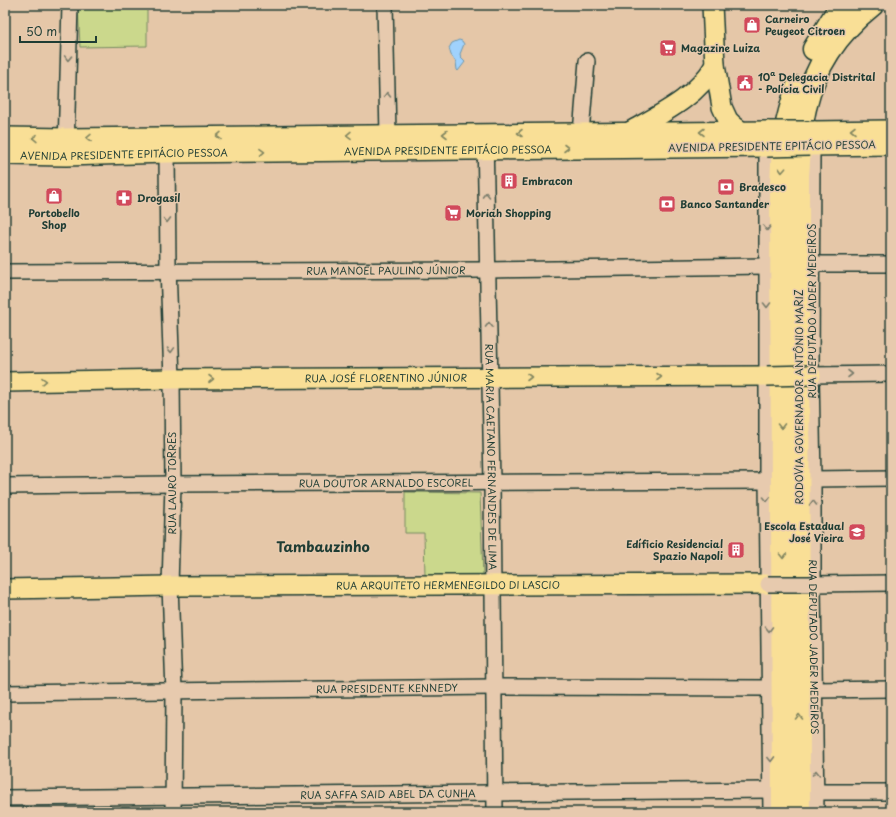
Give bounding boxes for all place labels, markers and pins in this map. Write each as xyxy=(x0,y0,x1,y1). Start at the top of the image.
place label: Carneiro Peugeot Citroen xyxy=(765,11,845,38)
shop icon: Carneiro Peugeot Citroen xyxy=(742,15,762,35)
supermarket icon: Magazine Luiza xyxy=(658,38,678,58)
place label: Magazine Luiza xyxy=(681,40,760,55)
place label: 10ª Delegacia Distrital - Polícia Civil xyxy=(758,69,875,96)
public building icon: 10ª Delegacia Distrital - Polícia Civil xyxy=(735,73,755,93)
building icon: Embracon xyxy=(499,171,519,191)
place label: Embracon xyxy=(522,173,573,188)
bank icon: Bradesco xyxy=(716,177,736,197)
place label: Bradesco xyxy=(739,179,786,194)
shop icon: Portobello Shop xyxy=(44,186,64,206)
pharmacy icon: Drogasil xyxy=(114,188,134,208)
place label: Drogasil xyxy=(137,190,180,205)
bank icon: Banco Santander xyxy=(657,194,677,214)
place label: Banco Santander xyxy=(680,196,770,211)
supermarket icon: Moriah Shopping xyxy=(443,203,463,223)
place label: Portobello Shop xyxy=(28,205,80,232)
place label: Moriah Shopping xyxy=(466,205,551,220)
place label: Escola Estadual José Vieira xyxy=(764,518,844,545)
school or university icon: Escola Estadual José Vieira xyxy=(847,522,867,542)
place label: Edíficio Residencial Spazio Napoli xyxy=(626,536,723,563)
building icon: Edíficio Residencial Spazio Napoli xyxy=(726,540,746,560)

